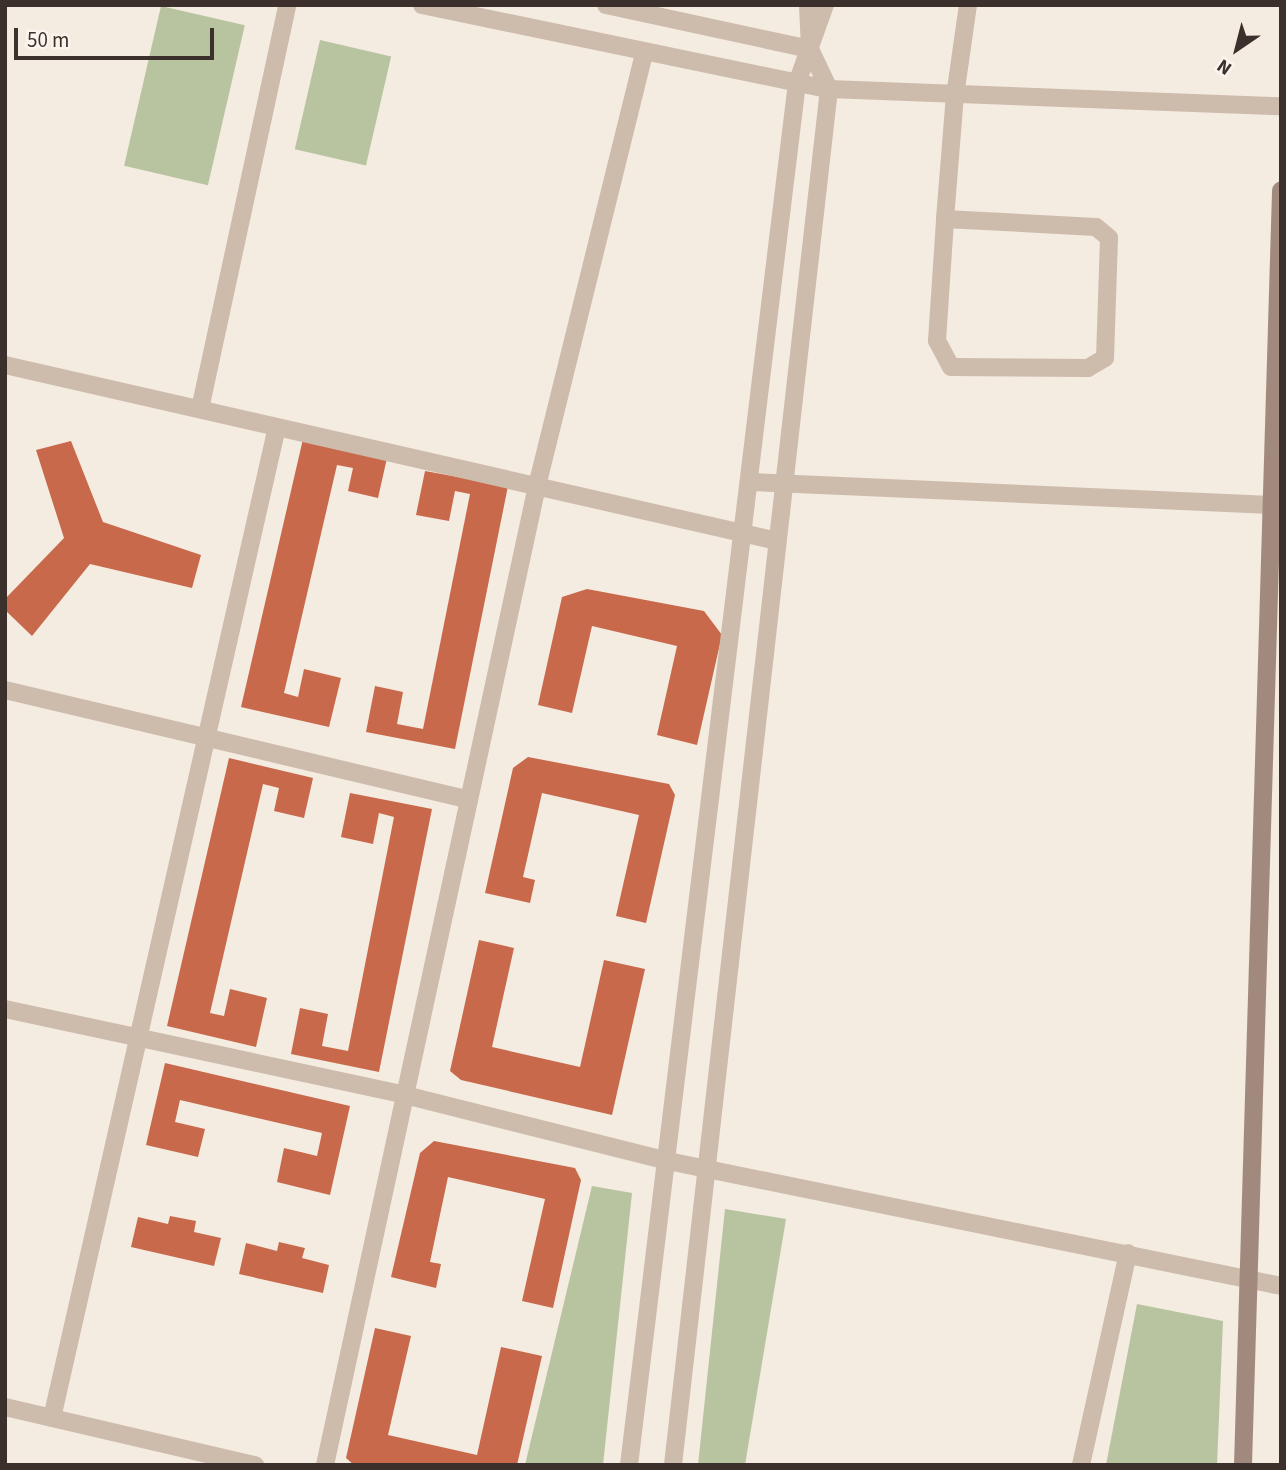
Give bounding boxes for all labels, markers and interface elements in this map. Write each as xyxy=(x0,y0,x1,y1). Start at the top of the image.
scale bar xyxy=(18,14,217,58)
north arrow xyxy=(1202,14,1272,84)
text: 50 m xyxy=(27,25,69,55)
text: N xyxy=(1212,52,1238,81)

